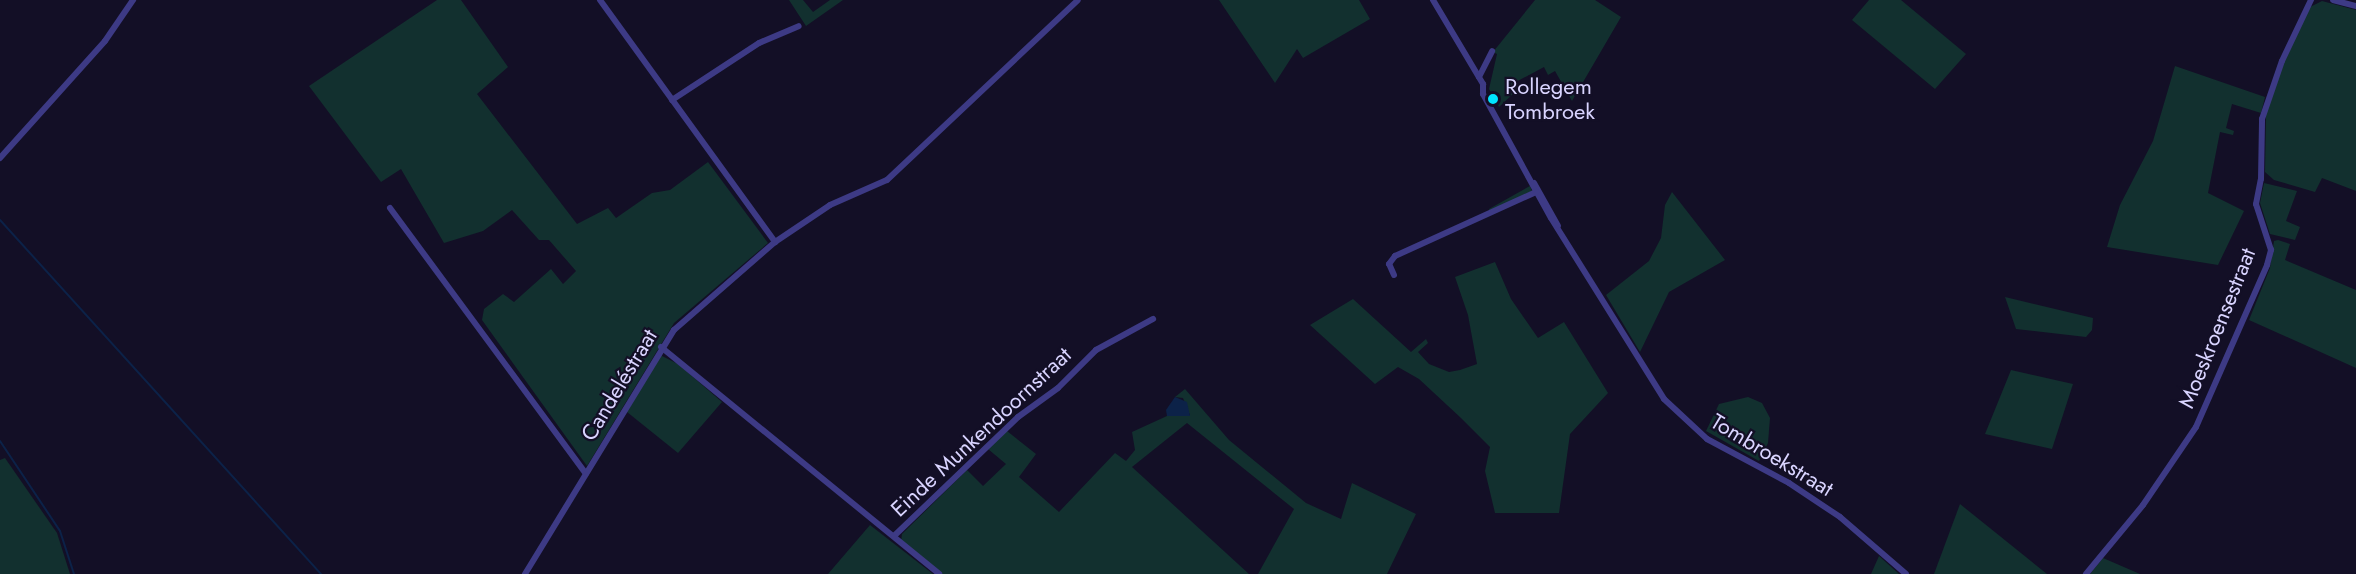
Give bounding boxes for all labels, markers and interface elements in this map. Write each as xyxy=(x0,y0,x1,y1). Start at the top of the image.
place label: Rollegem Tombroek xyxy=(1505,73,1595,124)
marker: Rollegem Tombroek xyxy=(1486,92,1500,106)
street label: Moeskroensestraat xyxy=(2173,244,2261,412)
street label: Candeléstraat xyxy=(575,324,663,446)
street label: Einde Munkendoornstraat xyxy=(885,342,1077,522)
street label: Tombroekstraat xyxy=(1706,408,1838,502)

